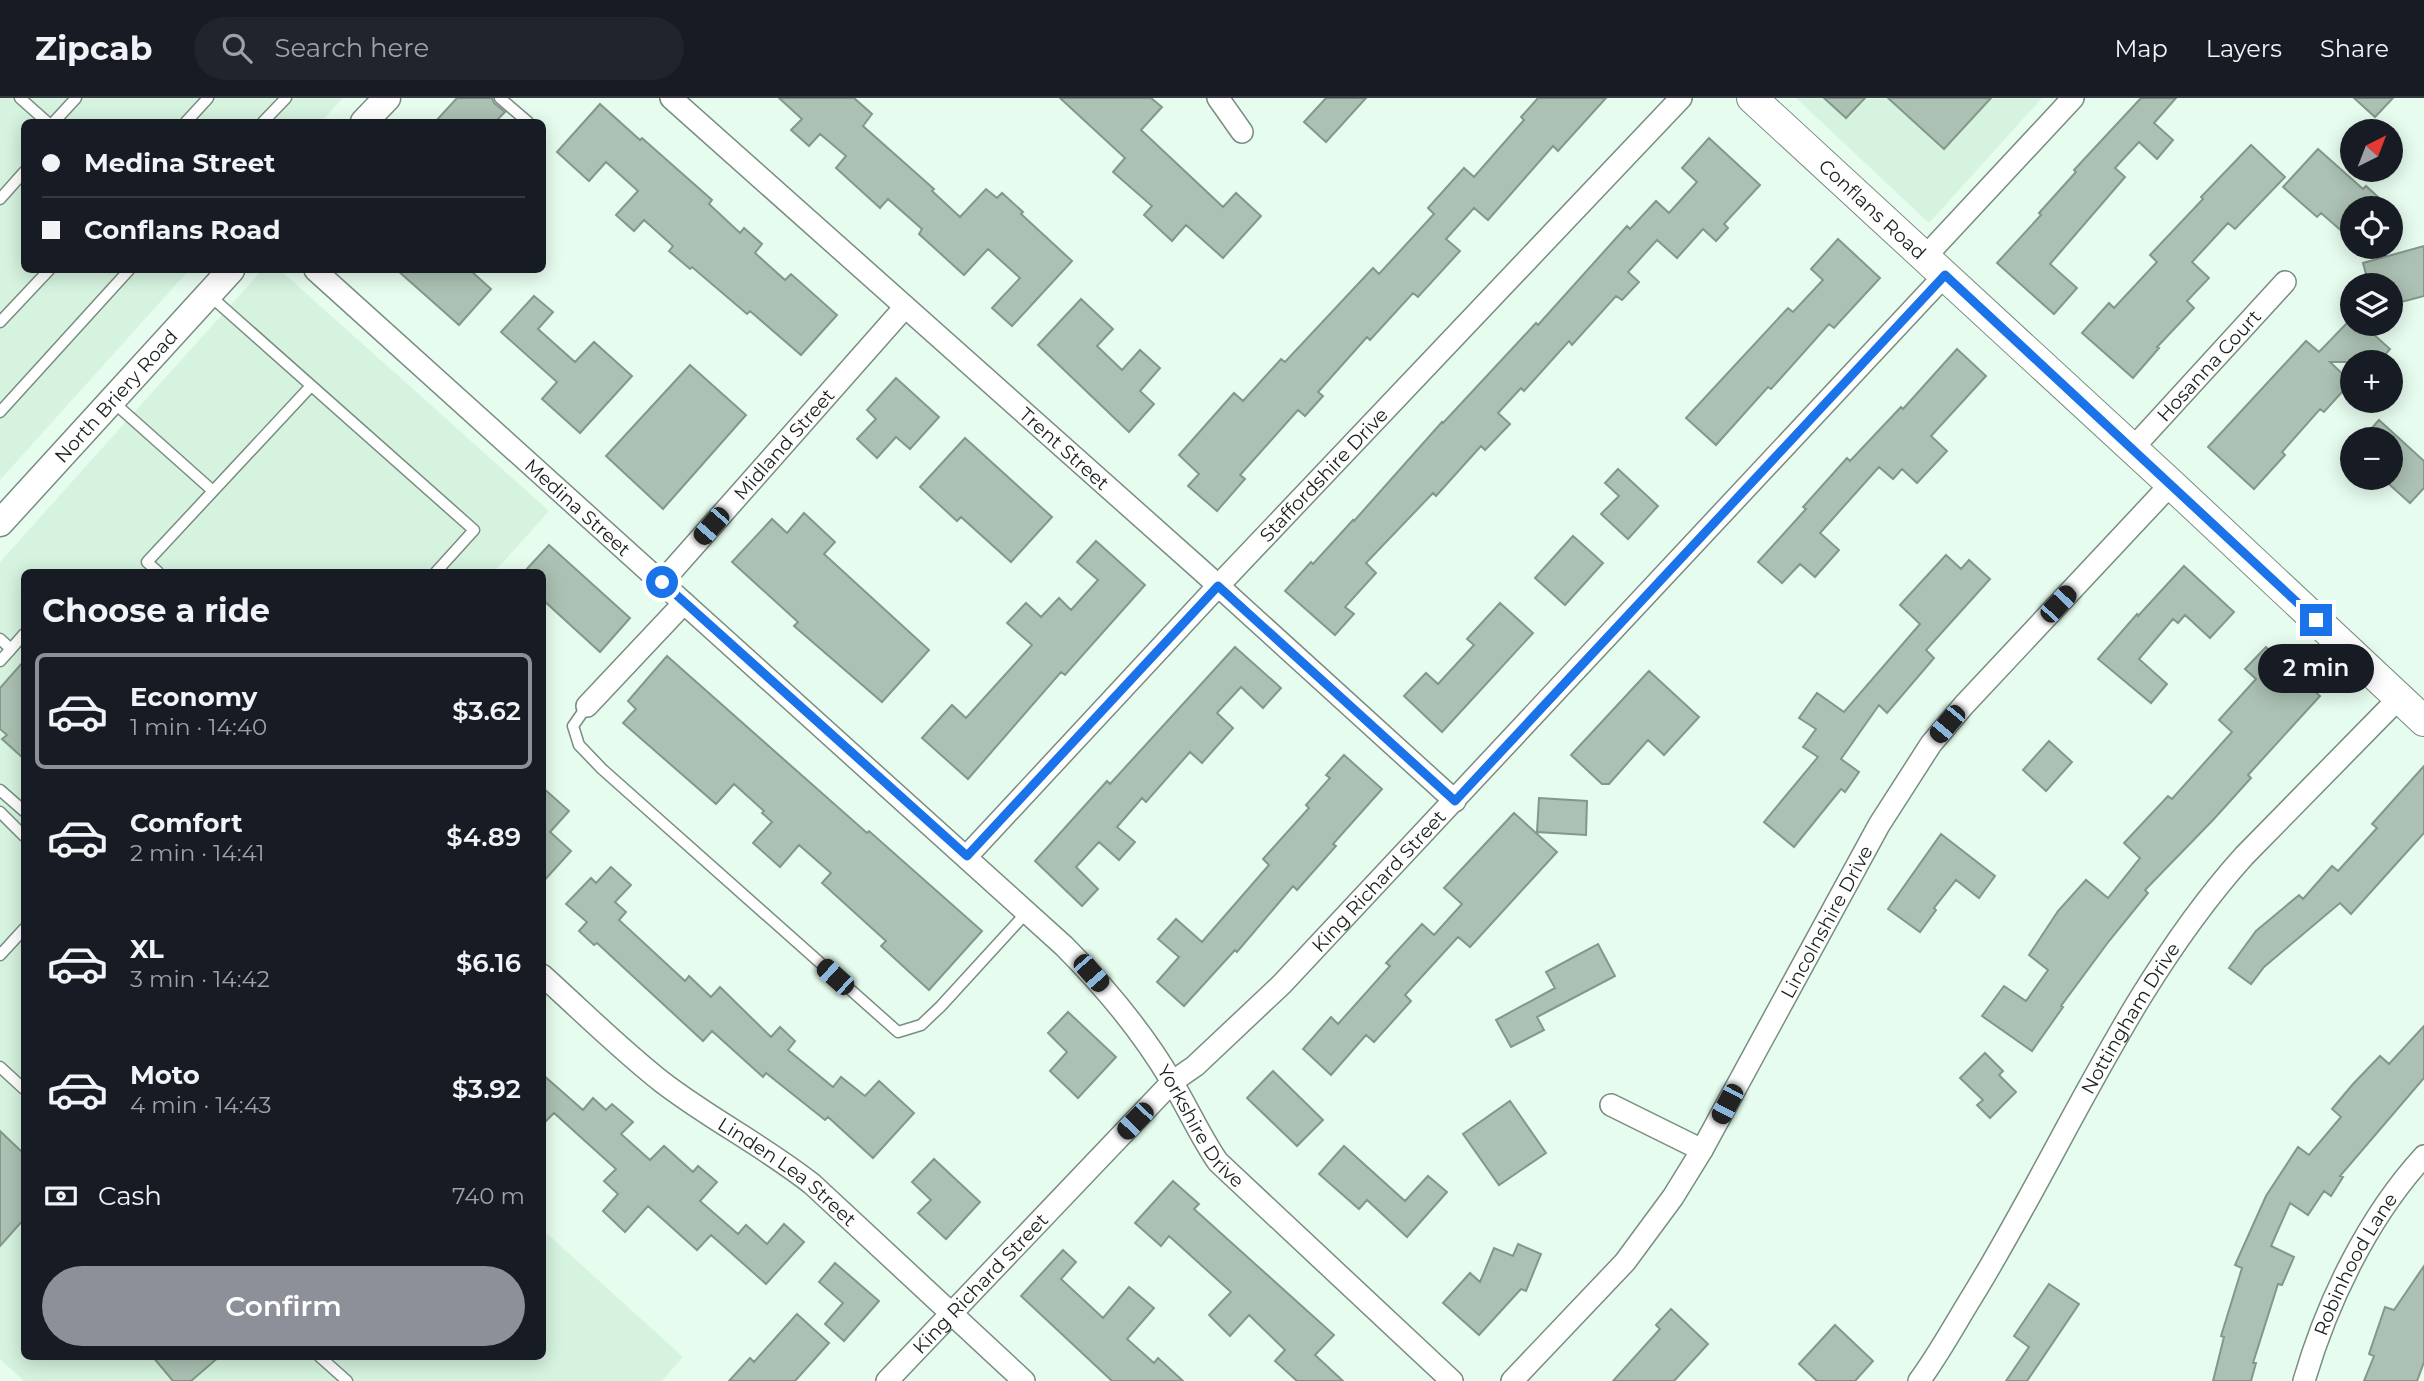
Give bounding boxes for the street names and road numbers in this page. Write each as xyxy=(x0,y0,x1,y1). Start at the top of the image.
street label: Conflans Road xyxy=(1814,154,1931,265)
street label: Hosanna Court xyxy=(2152,305,2266,426)
street label: North Briery Road xyxy=(50,325,183,468)
street label: Midland Street xyxy=(729,384,840,505)
street label: Trent Street xyxy=(1015,403,1114,495)
street label: Staffordshire Drive xyxy=(1255,403,1393,547)
street label: Medina Street xyxy=(520,454,635,561)
street label: King Richard Street xyxy=(1307,805,1451,957)
street label: Lincolnshire Drive xyxy=(1776,842,1878,1002)
street label: Nottingham Drive xyxy=(2076,938,2185,1098)
street label: Yorkshire Drive xyxy=(1152,1061,1249,1192)
street label: Linden Lea Street xyxy=(714,1113,861,1231)
street label: Robinhood Lane xyxy=(2309,1189,2402,1339)
street label: King Richard Street xyxy=(908,1208,1053,1359)

